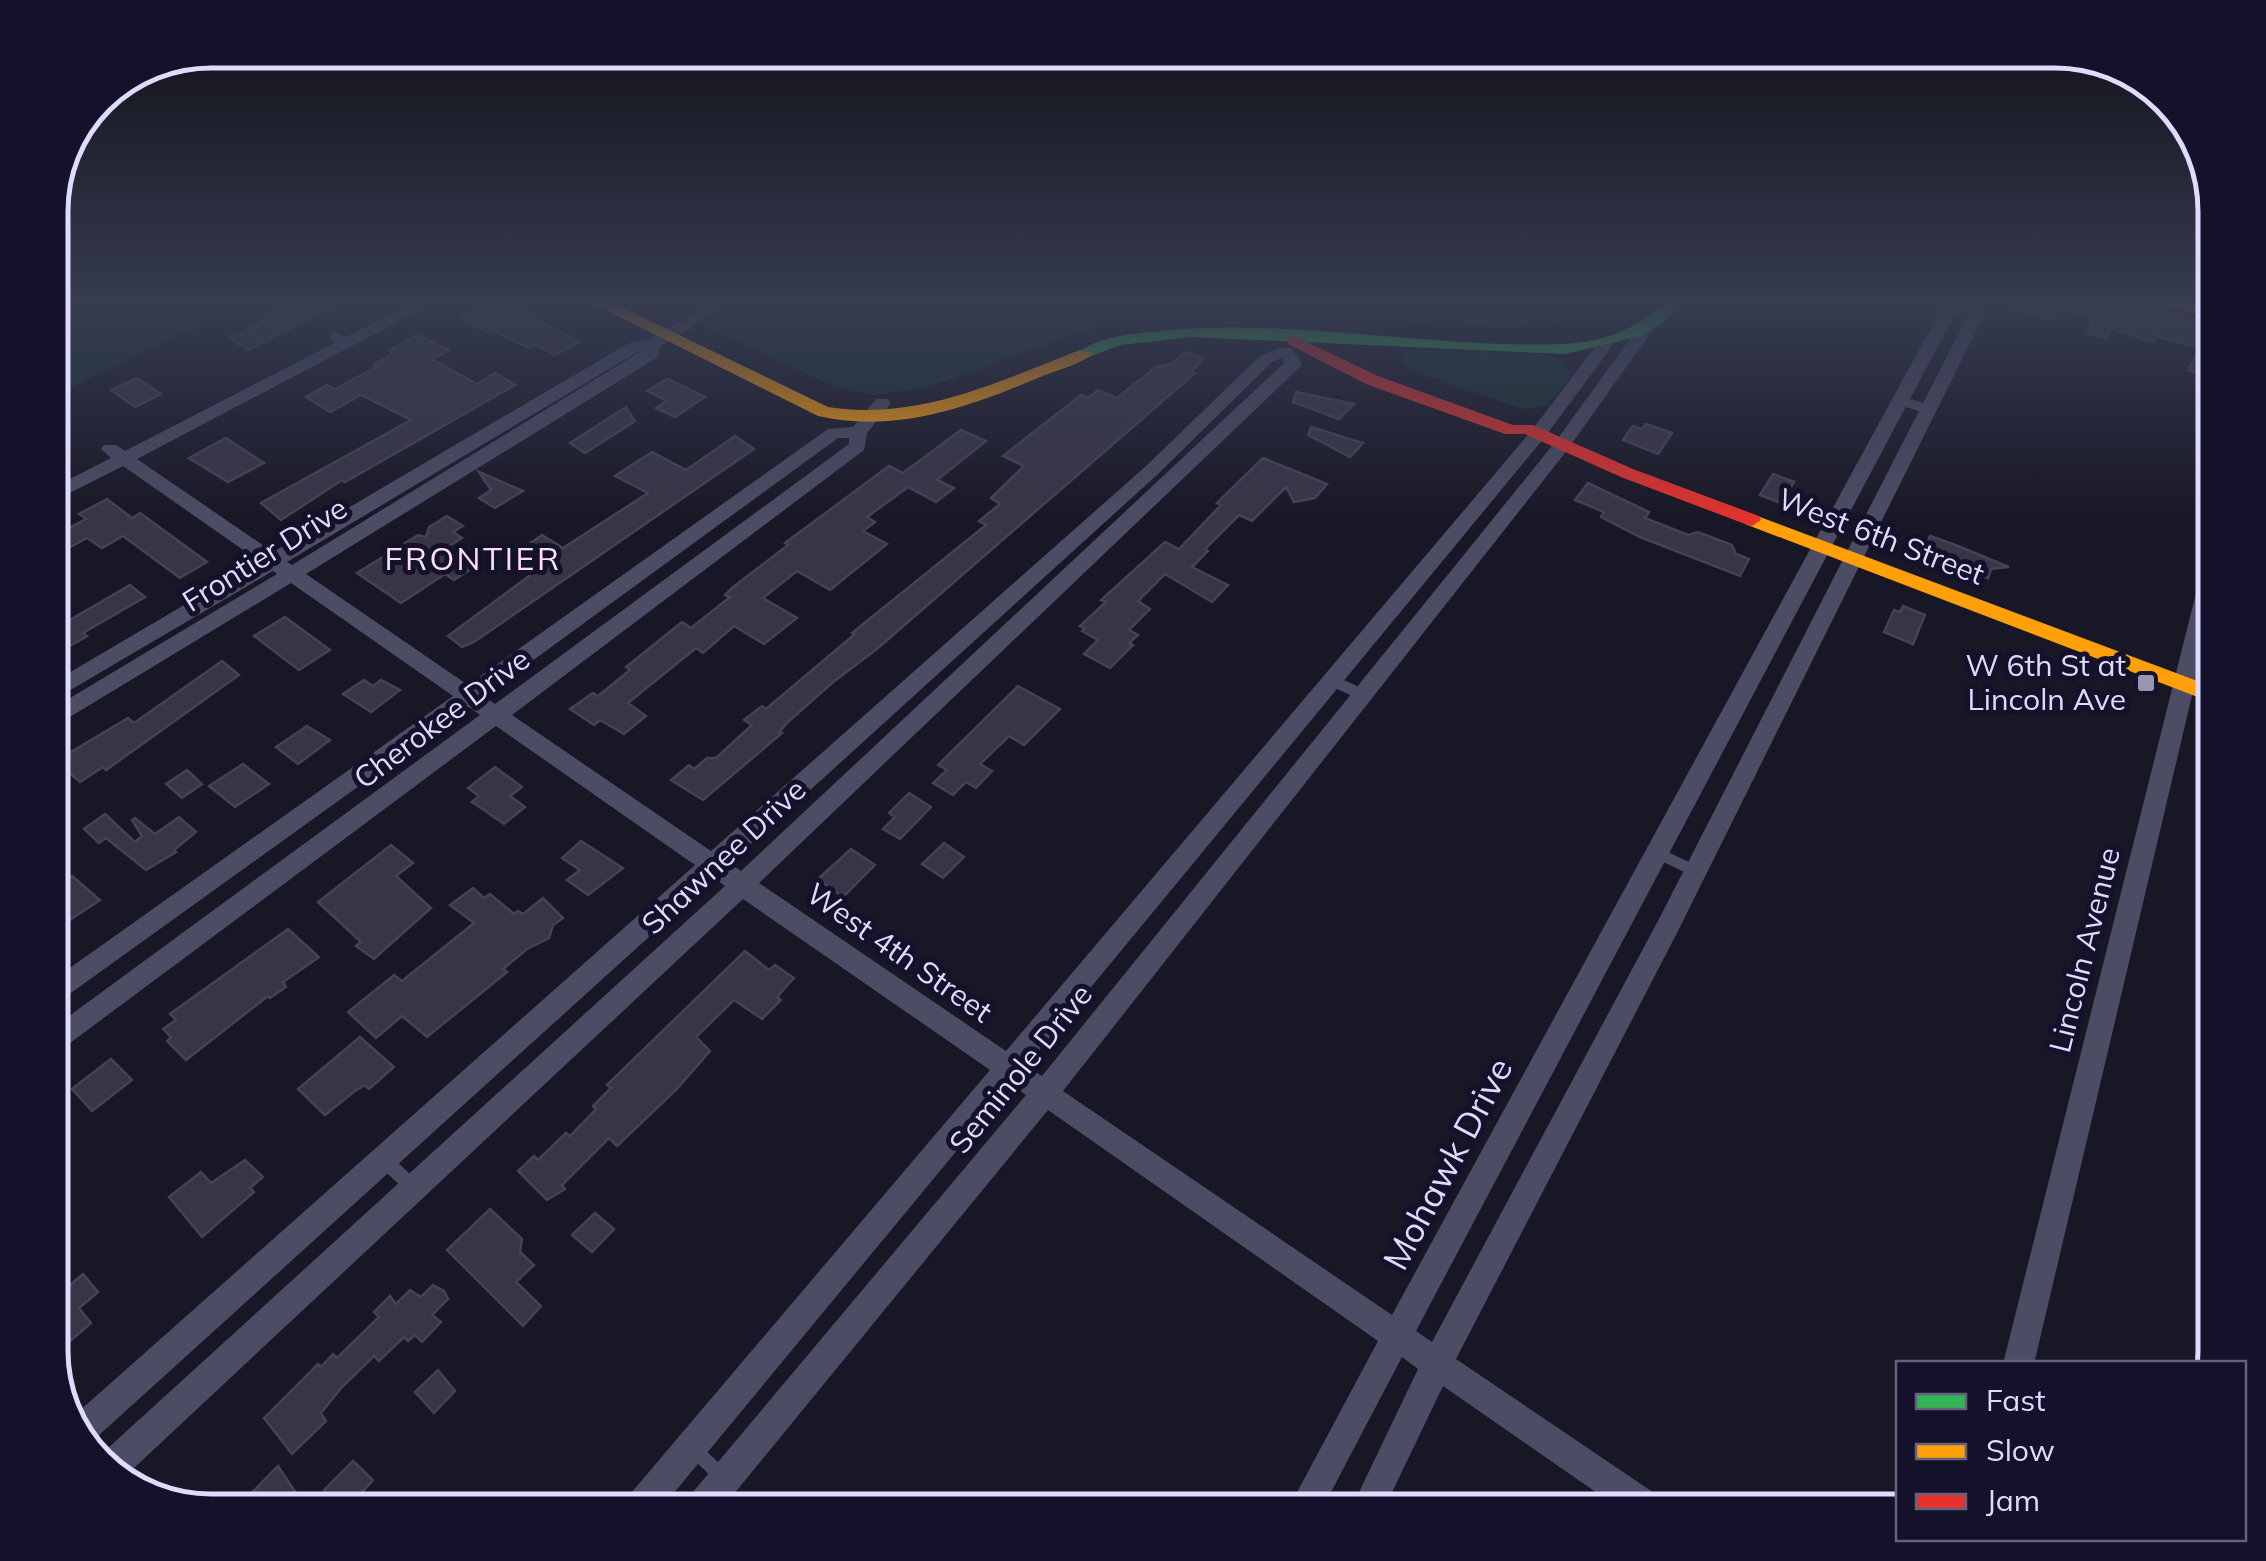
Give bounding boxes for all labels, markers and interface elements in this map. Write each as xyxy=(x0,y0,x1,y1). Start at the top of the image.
street label: West 6th Street xyxy=(1773,479,1990,593)
street label: Frontier Drive xyxy=(175,488,354,620)
district label: FRONTIER xyxy=(384,538,562,578)
street label: Cherokee Drive xyxy=(346,640,537,797)
place label: W 6th St at Lincoln Ave xyxy=(1965,646,2126,718)
marker: W 6th St at Lincoln Ave xyxy=(2135,672,2157,694)
street label: Shawnee Drive xyxy=(633,771,813,942)
street label: Lincoln Avenue xyxy=(2040,843,2128,1056)
street label: West 4th Street xyxy=(799,874,1000,1030)
street label: Seminole Drive xyxy=(940,976,1100,1161)
street label: Mohawk Drive xyxy=(1373,1050,1521,1277)
legend xyxy=(1896,1361,2246,1541)
text: Fast xyxy=(1986,1381,2046,1419)
text: Slow xyxy=(1986,1431,2055,1469)
text: Jam xyxy=(1986,1481,2040,1519)

